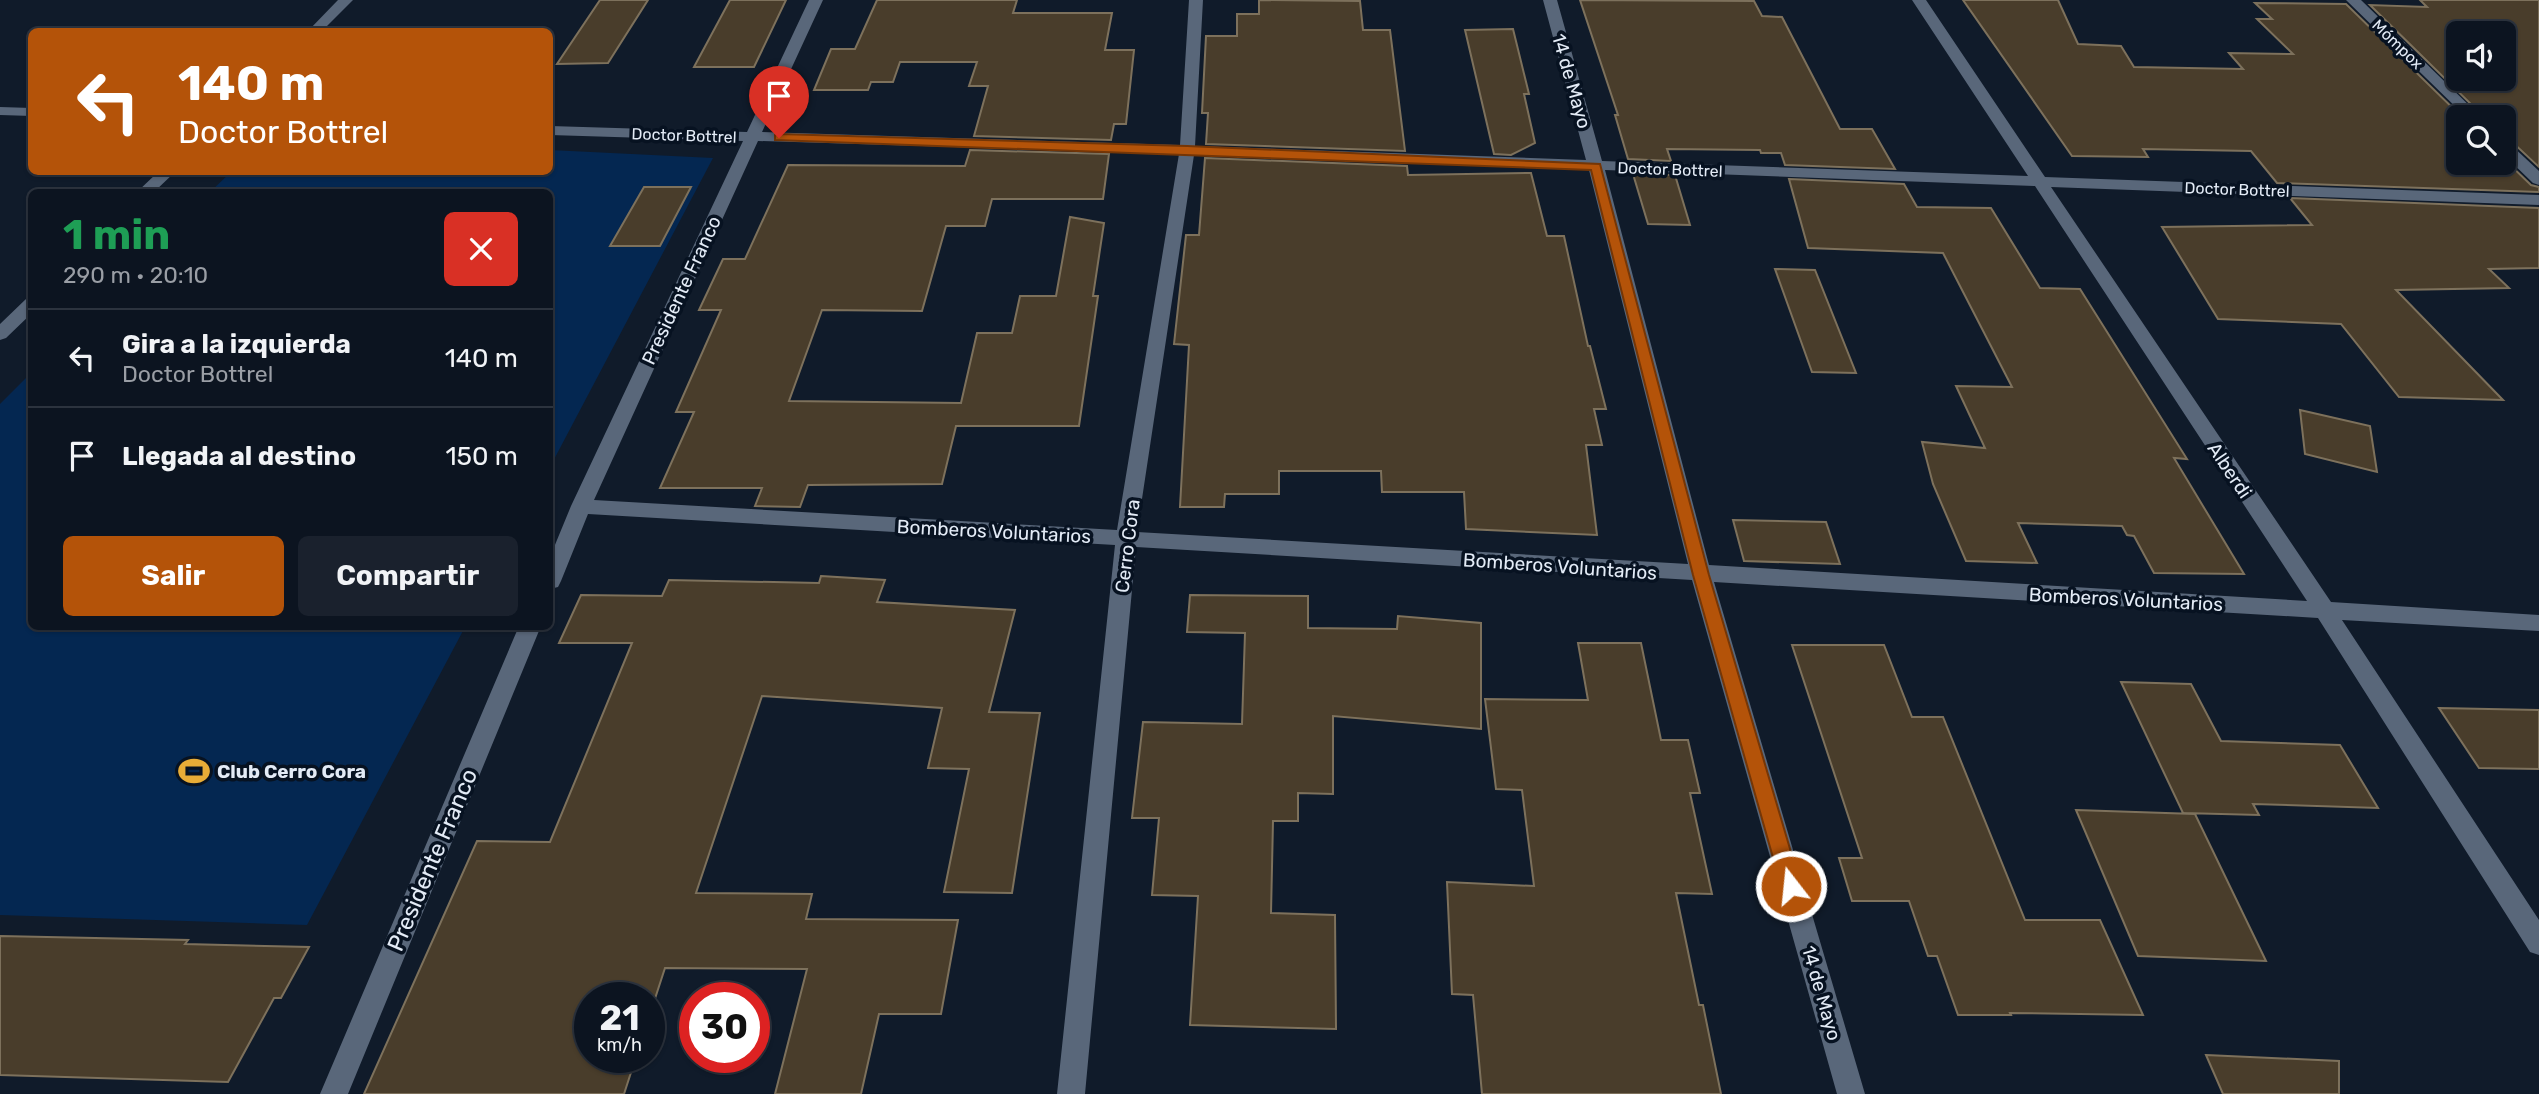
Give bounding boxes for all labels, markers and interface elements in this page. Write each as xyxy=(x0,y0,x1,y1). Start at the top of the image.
street label: Mómpox xyxy=(2368,16,2427,73)
map controls xyxy=(2446,21,2516,175)
button: sound xyxy=(2446,21,2516,91)
street label: 14 de Mayo xyxy=(1547,31,1596,131)
text: 140 m xyxy=(178,54,324,112)
icon: left xyxy=(63,56,154,147)
pin xyxy=(749,66,809,138)
icon: arrive xyxy=(760,77,798,115)
button: search xyxy=(2446,105,2516,175)
text: Doctor Bottrel xyxy=(178,113,388,151)
street label: Doctor Bottrel xyxy=(631,124,737,147)
street label: Doctor Bottrel xyxy=(1617,158,1723,181)
street label: Doctor Bottrel xyxy=(2184,178,2290,201)
text: 1 min xyxy=(63,210,170,260)
button: close xyxy=(444,212,518,286)
street label: Presidente Franco xyxy=(637,212,726,368)
text: 290 m · 20:10 xyxy=(63,261,208,289)
text: Gira a la izquierda xyxy=(122,329,351,360)
icon: left xyxy=(63,339,101,377)
text: 140 m xyxy=(445,343,518,374)
text: Doctor Bottrel xyxy=(122,360,273,388)
icon: arrive xyxy=(63,437,101,475)
street label: Alberdi xyxy=(2203,438,2257,503)
text: Llegada al destino xyxy=(122,441,356,472)
text: 150 m xyxy=(445,441,518,472)
street label: Cerro Cora xyxy=(1110,498,1145,594)
street label: Bomberos Voluntarios xyxy=(896,515,1092,548)
button: Salir xyxy=(63,536,284,616)
button: Compartir xyxy=(298,536,518,616)
street label: Bomberos Voluntarios xyxy=(1462,548,1658,585)
street label: Bomberos Voluntarios xyxy=(2028,583,2224,616)
sports icon: Club Cerro Cora xyxy=(177,754,211,788)
place label: Club Cerro Cora xyxy=(217,760,366,783)
street label: Presidente Franco xyxy=(381,765,483,955)
position arrow xyxy=(1754,849,1828,923)
street label: 14 de Mayo xyxy=(1797,943,1846,1043)
speed limit sign: 30 xyxy=(679,982,770,1073)
text: 21 xyxy=(599,997,640,1039)
text: km/h xyxy=(597,1034,642,1056)

